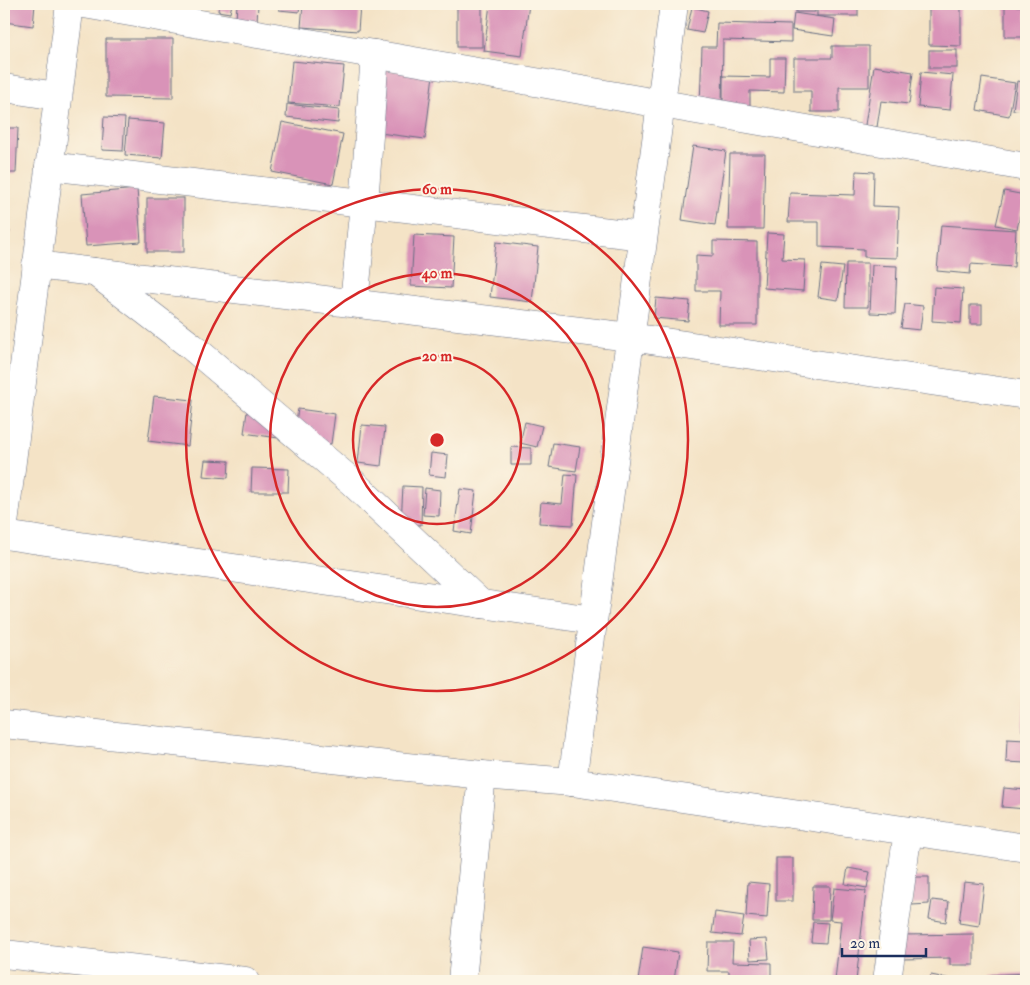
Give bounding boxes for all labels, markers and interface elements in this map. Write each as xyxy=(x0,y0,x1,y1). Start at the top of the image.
text: 60 m xyxy=(422,180,452,199)
text: 40 m xyxy=(421,264,453,283)
text: 20 m xyxy=(422,347,452,366)
centre of rings xyxy=(428,431,446,449)
scale bar xyxy=(842,925,926,957)
text: 20 m xyxy=(850,934,880,953)

